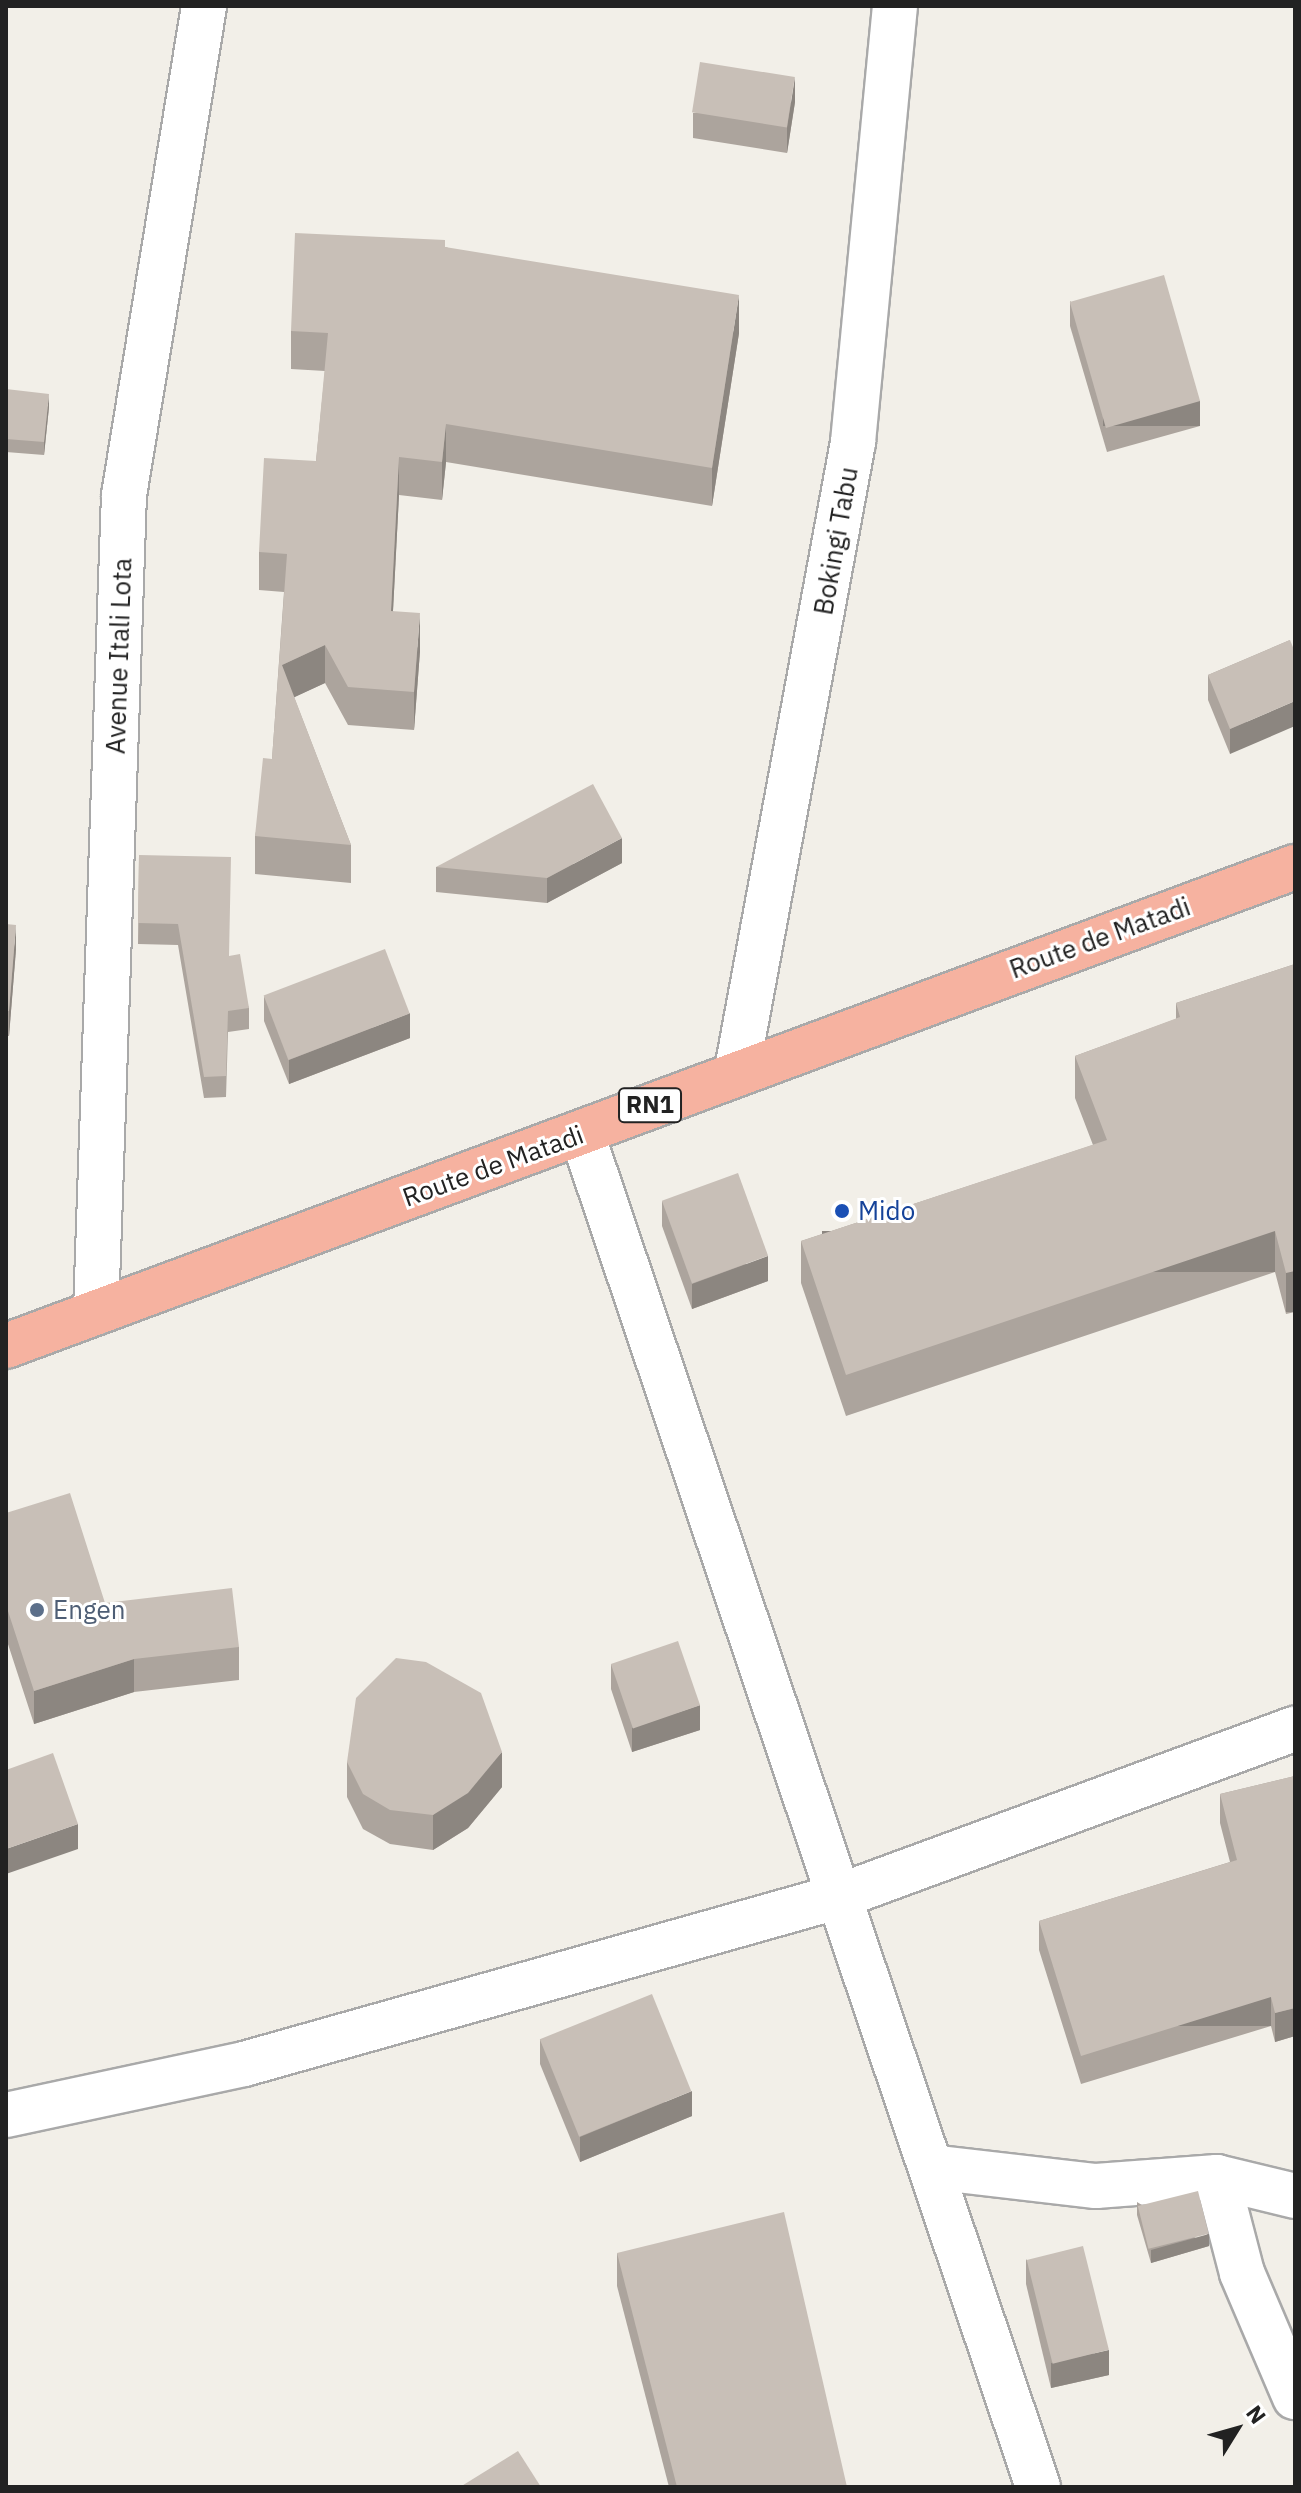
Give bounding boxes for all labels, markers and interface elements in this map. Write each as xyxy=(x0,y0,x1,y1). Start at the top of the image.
street label: Bokingi Tabu xyxy=(808,465,864,617)
street label: Avenue Itali Lota xyxy=(100,557,138,755)
street label: Route de Matadi xyxy=(1005,891,1195,985)
road number: RN1 xyxy=(618,1085,682,1125)
street label: Route de Matadi xyxy=(398,1119,588,1213)
place label: Mido xyxy=(858,1195,915,1227)
marker: Mido xyxy=(833,1202,851,1220)
place label: Engen xyxy=(53,1594,126,1626)
marker: Engen xyxy=(28,1601,46,1619)
north arrow xyxy=(1197,2389,1277,2469)
text: N xyxy=(1240,2399,1273,2429)

